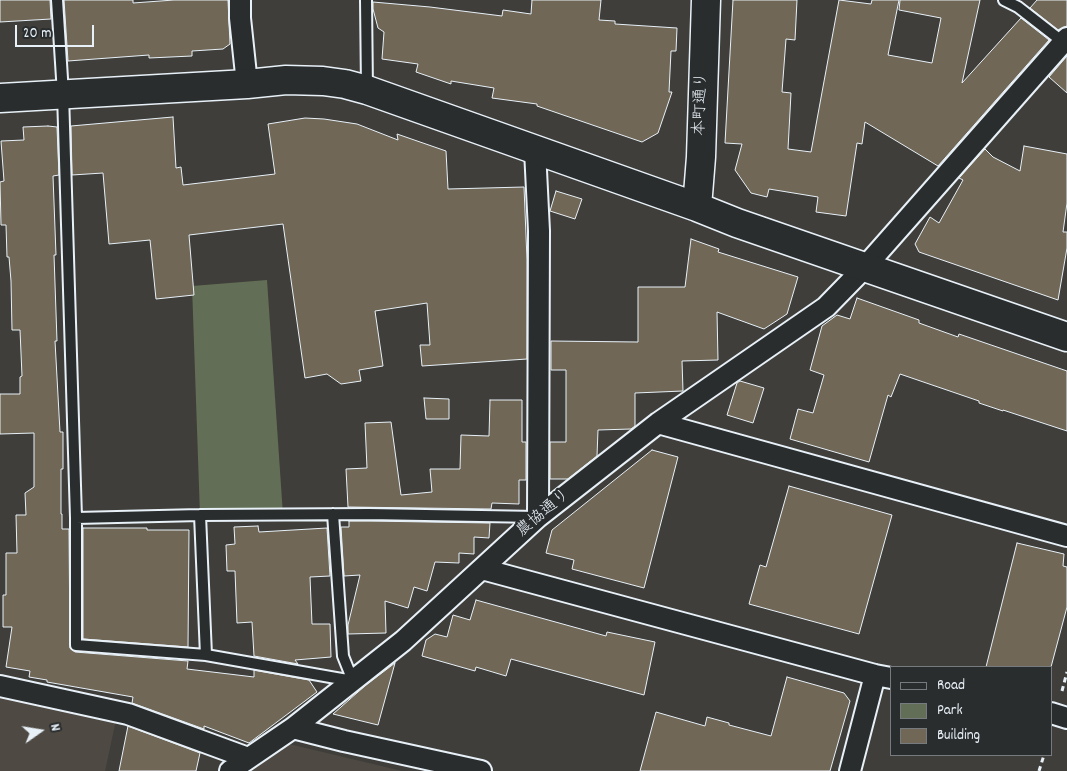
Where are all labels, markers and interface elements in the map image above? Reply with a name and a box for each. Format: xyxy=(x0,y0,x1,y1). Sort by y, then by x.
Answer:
scale bar xyxy=(18,15,96,47)
text: 20 m xyxy=(23,23,51,45)
street label: 本町通り xyxy=(691,72,713,136)
street label: 農協通り xyxy=(513,486,575,542)
legend xyxy=(890,666,1052,756)
text: Road xyxy=(937,675,965,697)
text: Park xyxy=(937,700,963,722)
north arrow xyxy=(15,706,65,756)
text: N xyxy=(44,722,65,733)
text: Building xyxy=(937,725,980,747)

